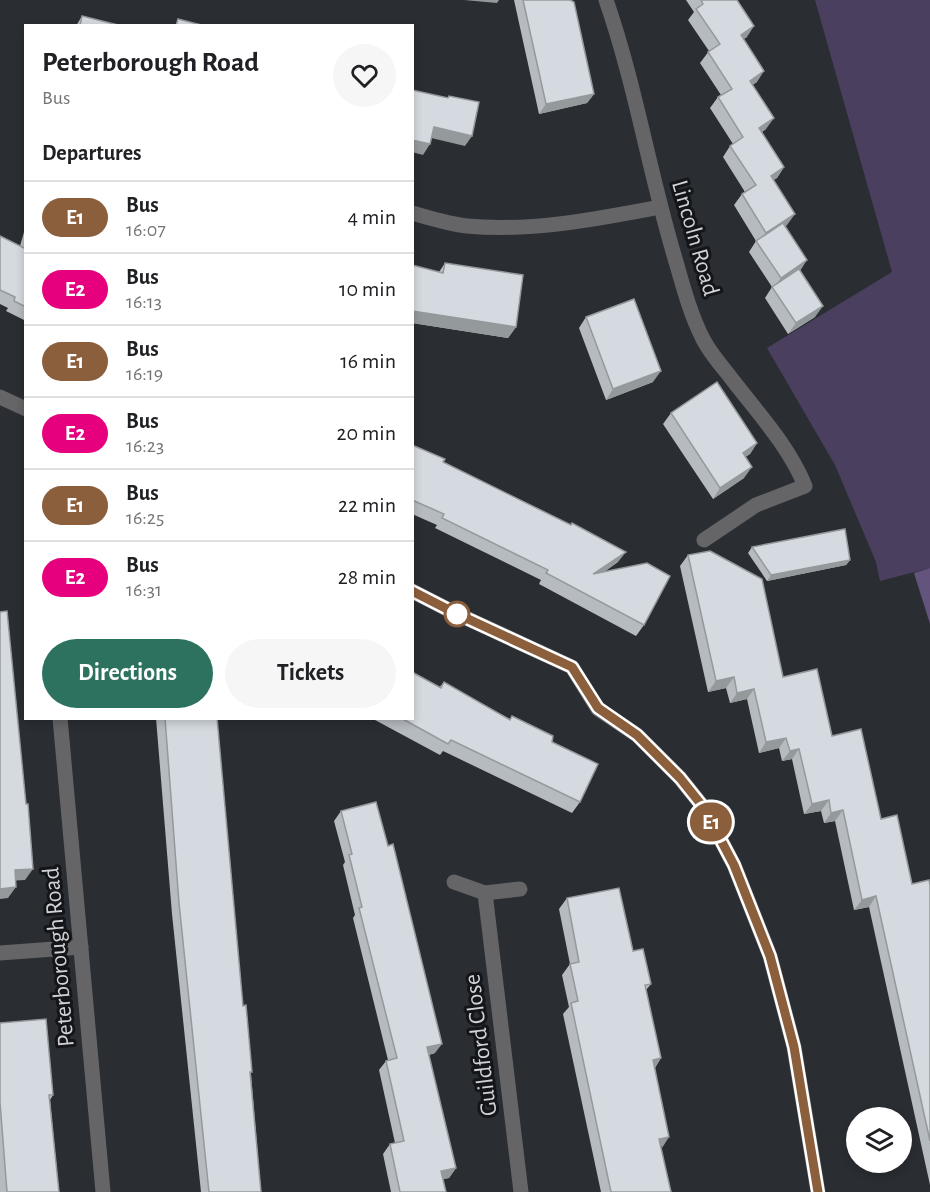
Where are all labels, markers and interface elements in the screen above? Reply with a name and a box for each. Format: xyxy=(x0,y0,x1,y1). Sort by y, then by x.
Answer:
button: heart xyxy=(333,44,396,107)
text: Peterborough Road xyxy=(42,49,259,77)
text: Bus xyxy=(42,88,70,108)
text: Departures xyxy=(42,142,142,164)
street label: Lincoln Road xyxy=(667,177,723,299)
text: Bus xyxy=(126,194,159,216)
text: 4 min xyxy=(348,206,396,228)
text: E1 xyxy=(66,207,84,228)
text: 16:07 xyxy=(126,220,166,240)
text: Bus xyxy=(126,266,159,288)
text: 10 min xyxy=(339,278,396,300)
text: E2 xyxy=(65,279,85,300)
text: 16:13 xyxy=(126,292,162,312)
text: Bus xyxy=(126,338,159,360)
text: 16 min xyxy=(340,350,396,372)
text: E1 xyxy=(66,351,84,372)
text: 16:19 xyxy=(126,364,163,384)
text: Bus xyxy=(126,410,159,432)
text: 20 min xyxy=(336,422,396,444)
text: E2 xyxy=(65,423,85,444)
text: 16:23 xyxy=(126,436,164,456)
text: Bus xyxy=(126,482,159,504)
text: 22 min xyxy=(338,494,396,516)
text: E1 xyxy=(66,495,84,516)
text: 16:25 xyxy=(126,508,164,528)
text: Bus xyxy=(126,554,159,576)
text: 28 min xyxy=(338,566,396,588)
text: E2 xyxy=(65,567,85,588)
text: 16:31 xyxy=(126,580,162,600)
unlabelled marker xyxy=(444,601,470,627)
button: Directions xyxy=(42,639,213,708)
button: Tickets xyxy=(225,639,396,708)
line badge: E1 xyxy=(684,802,738,842)
text: E1 xyxy=(702,812,720,833)
street label: Peterborough Road xyxy=(39,866,79,1048)
street label: Guildford Close xyxy=(460,973,502,1117)
map controls xyxy=(846,1107,912,1173)
button: layers xyxy=(846,1107,912,1173)

